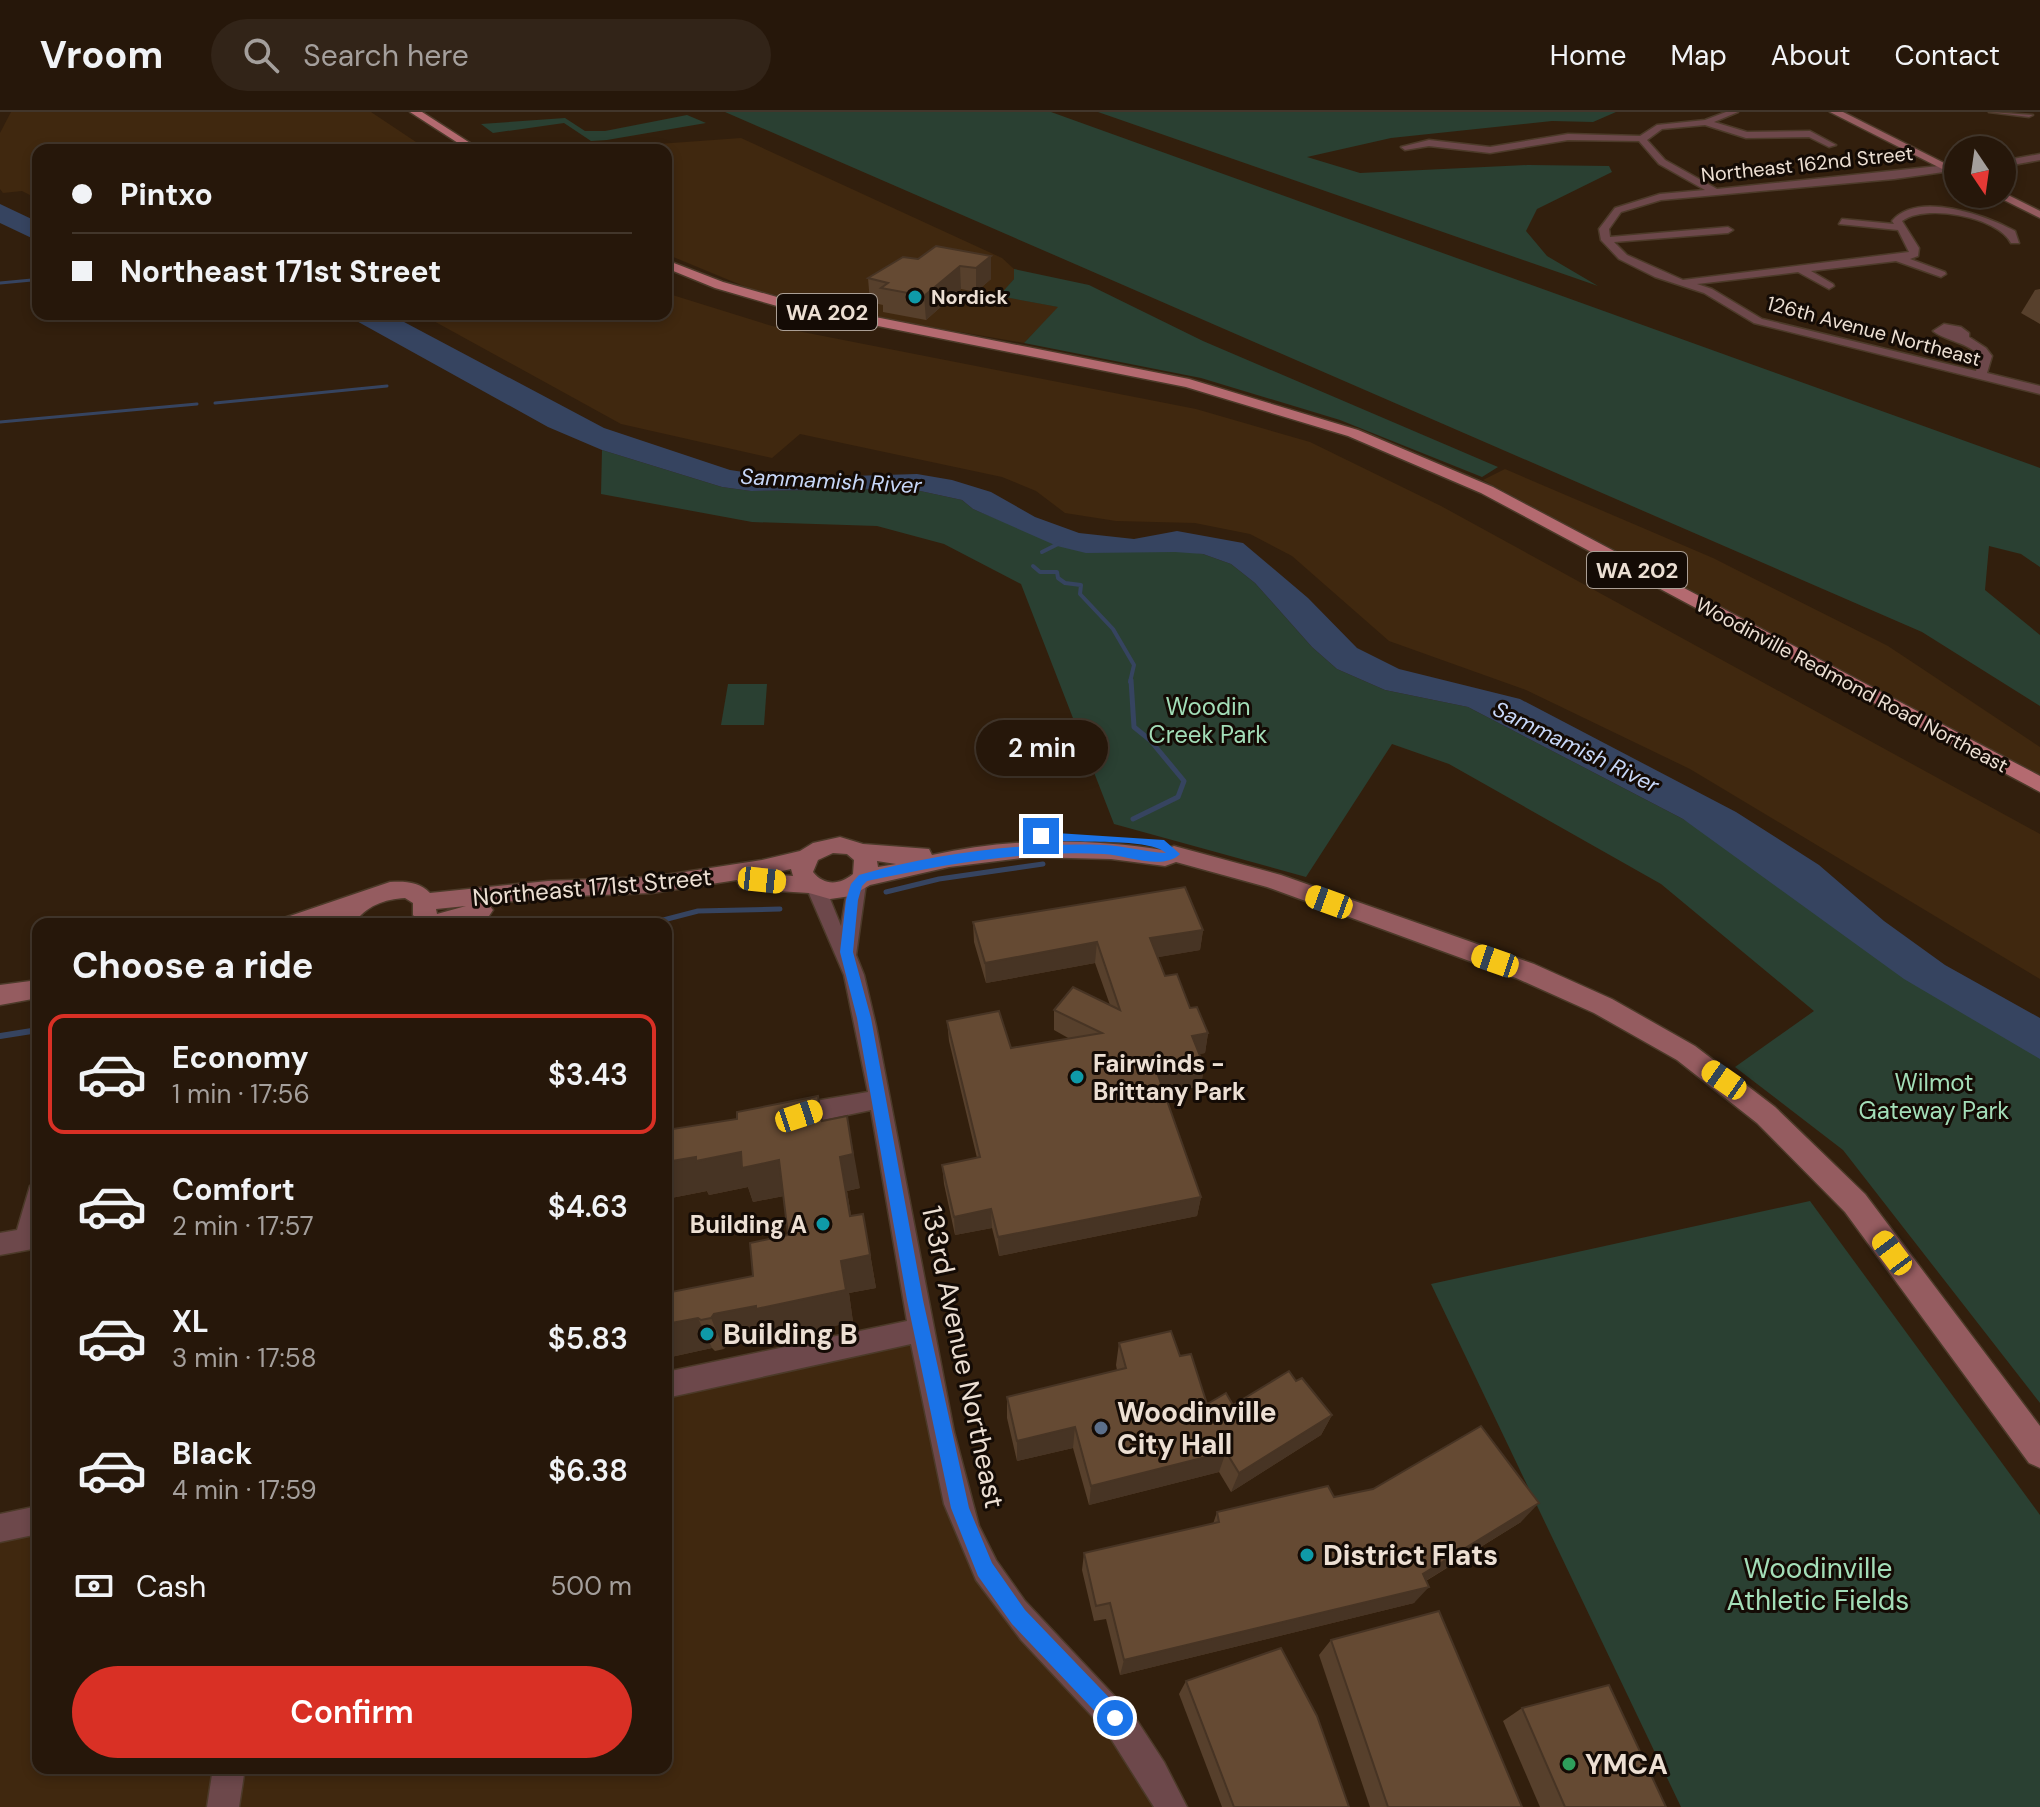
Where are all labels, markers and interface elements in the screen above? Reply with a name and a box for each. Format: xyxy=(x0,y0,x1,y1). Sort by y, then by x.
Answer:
search box xyxy=(211,19,771,91)
text: Vroom xyxy=(40,30,163,80)
icon: search xyxy=(239,33,283,77)
text: Search here xyxy=(303,36,469,75)
text: Home xyxy=(1550,37,1626,74)
text: Map xyxy=(1670,37,1727,74)
text: About xyxy=(1771,37,1850,74)
text: Contact xyxy=(1894,37,2000,74)
north arrow xyxy=(1944,136,2016,208)
map controls xyxy=(1944,136,2016,208)
street label: Northeast 162nd Street xyxy=(1700,140,1915,188)
text: Pintxo xyxy=(120,175,213,214)
text: Northeast 171st Street xyxy=(120,252,441,291)
place label: Nordick xyxy=(931,284,1009,310)
marker: Nordick xyxy=(906,288,924,306)
street label: 126th Avenue Northeast xyxy=(1764,290,1984,372)
road number: WA 202 xyxy=(777,294,877,330)
water label: Sammamish River xyxy=(740,462,923,500)
road number: WA 202 xyxy=(1587,552,1687,588)
street label: Woodinville Redmond Road Northeast xyxy=(1691,591,2013,779)
park label: Woodin Creek Park xyxy=(1149,691,1267,750)
water label: Sammamish River xyxy=(1488,694,1665,800)
callout: 2 min xyxy=(975,720,1107,776)
text: 2 min xyxy=(1008,731,1076,765)
route end xyxy=(1023,818,1059,854)
street label: Northeast 171st Street xyxy=(471,861,713,913)
car xyxy=(737,866,787,894)
car xyxy=(1302,883,1356,921)
text: Choose a ride xyxy=(72,942,313,989)
car xyxy=(1468,942,1522,980)
icon: car xyxy=(76,1038,148,1110)
text: Economy xyxy=(172,1038,309,1077)
place label: Fairwinds - Brittany Park xyxy=(1093,1048,1246,1107)
text: $3.43 xyxy=(548,1055,628,1094)
car xyxy=(1697,1056,1751,1104)
park label: Wilmot Gateway Park xyxy=(1859,1067,2009,1126)
marker: Fairwinds - Brittany Park xyxy=(1068,1068,1086,1086)
text: 1 min · 17:56 xyxy=(172,1077,310,1111)
car xyxy=(772,1097,826,1135)
icon: car xyxy=(76,1170,148,1242)
text: Comfort xyxy=(172,1170,295,1209)
text: $4.63 xyxy=(548,1187,628,1226)
street label: 133rd Avenue Northeast xyxy=(913,1202,1013,1512)
text: 2 min · 17:57 xyxy=(172,1209,314,1243)
place label: Building A xyxy=(690,1209,807,1240)
marker: Building A xyxy=(814,1215,832,1233)
car xyxy=(1868,1227,1916,1279)
icon: car xyxy=(76,1302,148,1374)
text: XL xyxy=(172,1302,209,1341)
place label: Building B xyxy=(723,1316,858,1353)
text: $5.83 xyxy=(548,1319,628,1358)
marker: Building B xyxy=(698,1325,716,1343)
text: 3 min · 17:58 xyxy=(172,1341,317,1375)
place label: Woodinville City Hall xyxy=(1117,1394,1277,1463)
marker: Woodinville City Hall xyxy=(1092,1419,1110,1437)
icon: car xyxy=(76,1434,148,1506)
text: Black xyxy=(172,1434,252,1473)
text: $6.38 xyxy=(548,1451,628,1490)
text: 4 min · 17:59 xyxy=(172,1473,317,1507)
place label: District Flats xyxy=(1323,1537,1498,1574)
marker: District Flats xyxy=(1298,1546,1316,1564)
park label: Woodinville Athletic Fields xyxy=(1727,1550,1909,1619)
icon: cash xyxy=(72,1564,116,1608)
text: Cash xyxy=(136,1567,206,1606)
text: 500 m xyxy=(550,1569,632,1603)
button: Confirm xyxy=(72,1666,632,1758)
route start xyxy=(1097,1700,1133,1736)
place label: YMCA xyxy=(1585,1746,1668,1783)
marker: YMCA xyxy=(1560,1755,1578,1773)

